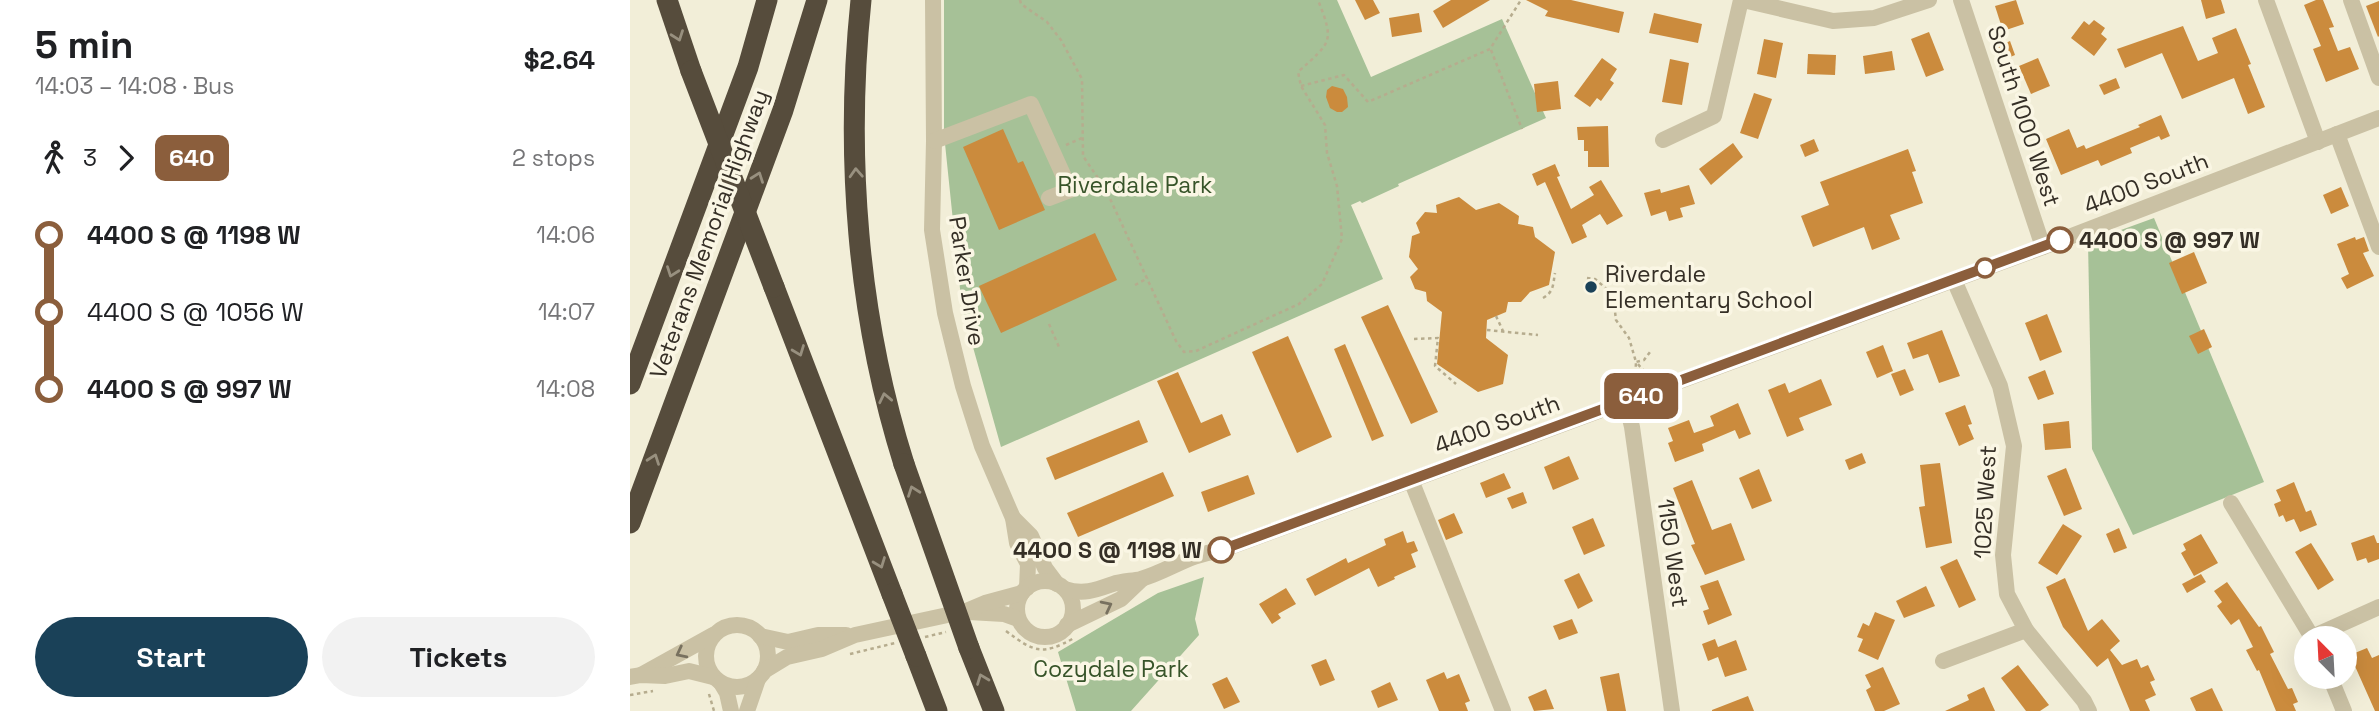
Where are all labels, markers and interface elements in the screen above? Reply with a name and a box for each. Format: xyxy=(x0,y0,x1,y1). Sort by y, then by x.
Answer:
text: 5 min xyxy=(35,21,133,69)
street label: South 1000 West xyxy=(1981,22,2067,210)
one-way arrow xyxy=(670,29,684,41)
text: $2.64 xyxy=(524,43,595,77)
text: 14:03 – 14:08 · Bus xyxy=(35,71,234,101)
street label: Veterans Memorial Highway xyxy=(643,85,775,383)
icon: walk xyxy=(35,139,73,177)
icon: forward xyxy=(107,139,145,177)
text: 640 xyxy=(169,142,215,173)
text: 3 xyxy=(83,143,97,173)
text: 2 stops xyxy=(512,143,595,173)
street label: 4400 South xyxy=(2079,145,2213,221)
one-way arrow xyxy=(848,167,863,178)
park label: Riverdale Park xyxy=(1058,170,1212,200)
one-way arrow xyxy=(750,171,764,183)
street label: Parker Drive xyxy=(942,214,992,348)
text: 4400 S @ 1198 W xyxy=(87,218,301,252)
text: 14:06 xyxy=(536,220,595,250)
place label: 4400 S @ 997 W xyxy=(2079,225,2260,255)
marker: 4400 S @ 997 W xyxy=(2047,227,2073,253)
unlabelled marker xyxy=(1975,258,1995,278)
place label: Riverdale Elementary School xyxy=(1605,259,1813,315)
one-way arrow xyxy=(666,266,680,278)
marker: Riverdale Elementary School xyxy=(1583,279,1599,295)
text: 4400 S @ 1056 W xyxy=(87,295,304,329)
text: 14:07 xyxy=(538,297,595,327)
one-way arrow xyxy=(790,345,804,357)
text: 4400 S @ 997 W xyxy=(87,372,292,406)
line badge: 640 xyxy=(1601,373,1681,419)
text: 14:08 xyxy=(536,374,595,404)
text: 640 xyxy=(1618,380,1664,411)
street label: 4400 South xyxy=(1430,387,1564,461)
one-way arrow xyxy=(879,392,894,404)
street label: 1025 West xyxy=(1967,444,2003,560)
one-way arrow xyxy=(646,453,660,465)
one-way arrow xyxy=(908,486,922,498)
street label: 1150 West xyxy=(1651,497,1695,609)
place label: 4400 S @ 1198 W xyxy=(1013,535,1202,565)
marker: 4400 S @ 1198 W xyxy=(1208,537,1234,563)
one-way arrow xyxy=(872,557,886,569)
one-way arrow xyxy=(1100,600,1112,614)
button: Start xyxy=(35,617,308,697)
button: Tickets xyxy=(322,617,595,697)
north arrow xyxy=(2294,626,2357,690)
map controls xyxy=(2294,626,2357,689)
one-way arrow xyxy=(676,644,689,658)
park label: Cozydale Park xyxy=(1033,654,1189,684)
one-way arrow xyxy=(976,674,990,686)

